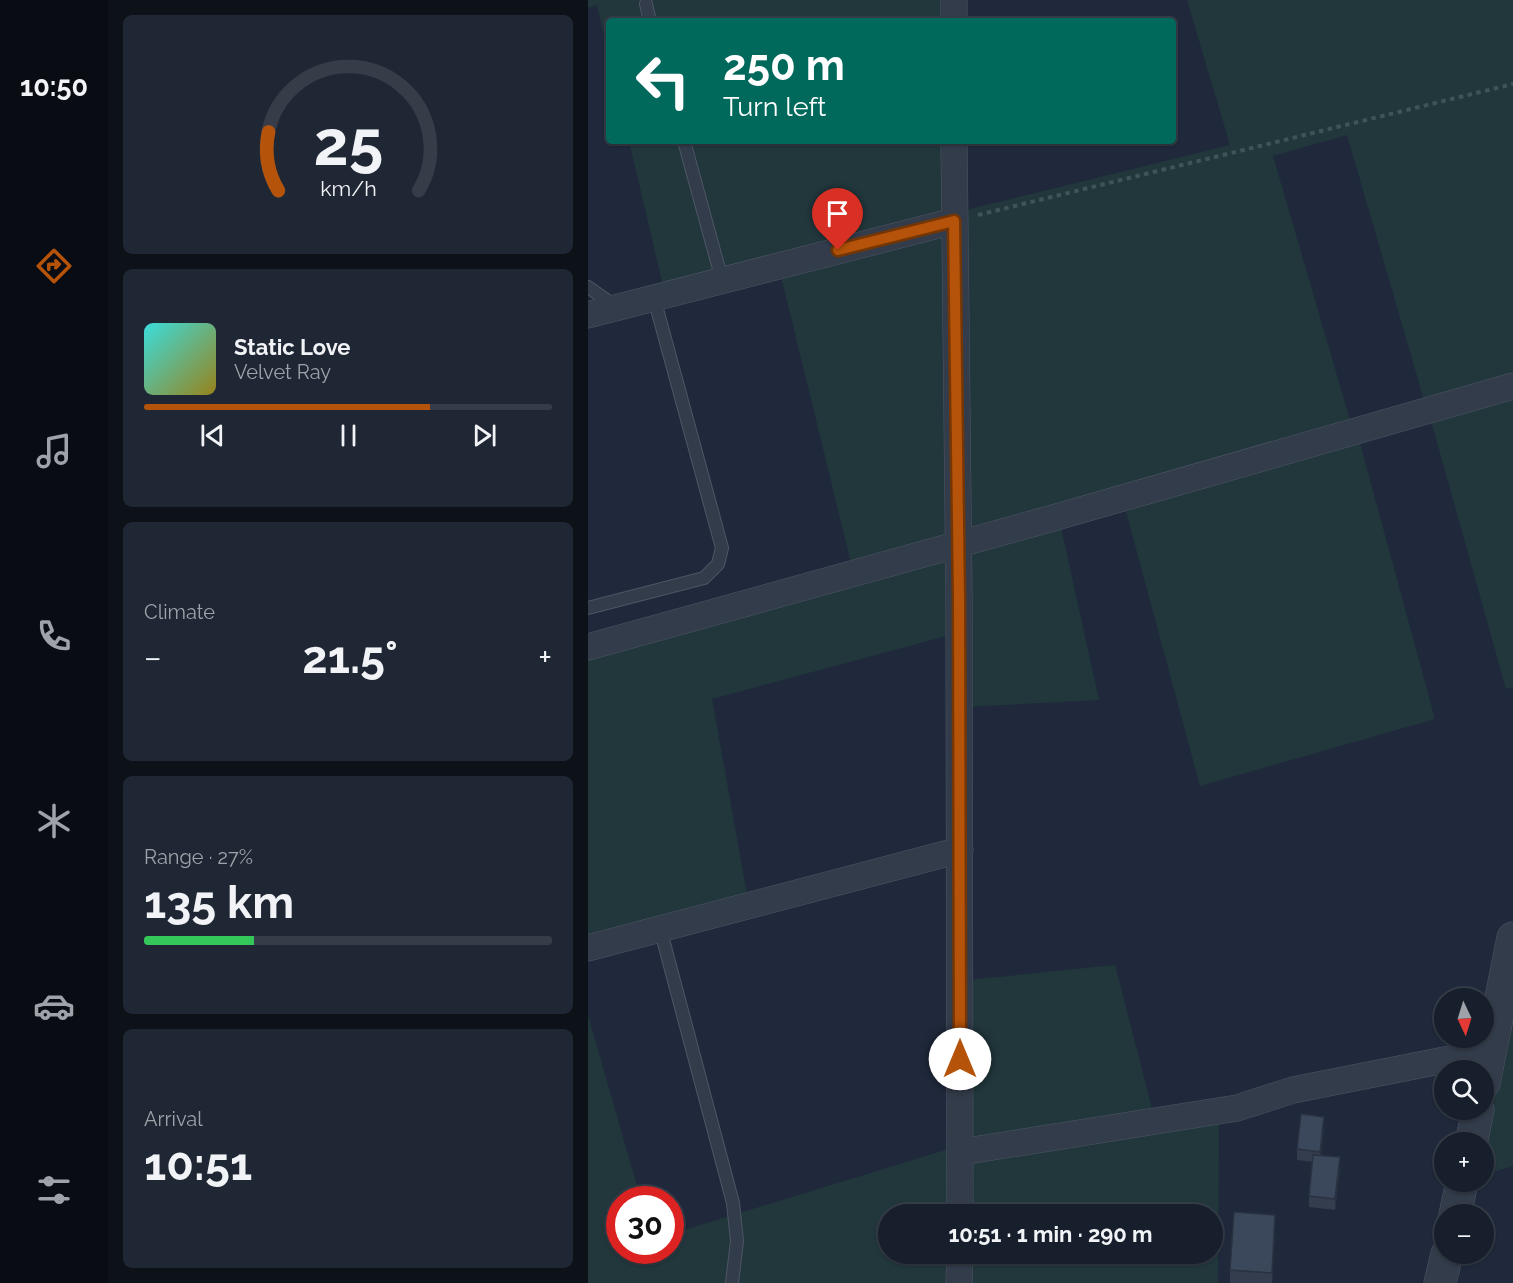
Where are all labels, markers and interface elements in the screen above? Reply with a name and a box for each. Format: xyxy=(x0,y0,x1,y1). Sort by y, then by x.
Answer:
text: 250 m xyxy=(723,41,845,90)
icon: left xyxy=(624,42,702,120)
text: 10:50 xyxy=(20,71,88,102)
text: Turn left xyxy=(723,91,826,122)
text: 25 xyxy=(313,106,383,180)
text: km/h xyxy=(320,177,376,202)
pin xyxy=(812,188,863,250)
icon: arrive xyxy=(821,197,854,230)
icon: directions xyxy=(33,245,75,287)
text: Static Love xyxy=(234,334,351,360)
text: Velvet Ray xyxy=(234,360,331,384)
icon: previous xyxy=(196,419,229,452)
icon: pause xyxy=(332,419,365,452)
icon: next xyxy=(468,419,501,452)
icon: music xyxy=(33,430,75,472)
text: Climate xyxy=(144,600,215,624)
icon: phone xyxy=(33,615,75,657)
text: 21.5° xyxy=(302,631,398,684)
text: − xyxy=(144,638,162,677)
text: + xyxy=(538,638,552,677)
icon: climate xyxy=(33,800,75,842)
text: Range · 27% xyxy=(144,845,253,869)
text: 135 km xyxy=(144,876,294,929)
icon: car xyxy=(33,985,75,1027)
north arrow xyxy=(1434,988,1494,1048)
map controls xyxy=(1434,988,1494,1264)
position arrow xyxy=(928,1027,992,1091)
button: search xyxy=(1434,1060,1494,1120)
text: Arrival xyxy=(144,1107,203,1131)
button: + xyxy=(1434,1132,1494,1192)
text: 10:51 xyxy=(144,1138,252,1191)
icon: filters xyxy=(33,1169,75,1211)
speed limit sign: 30 xyxy=(606,1186,684,1264)
button: − xyxy=(1434,1204,1494,1264)
text: 10:51 · 1 min · 290 m xyxy=(948,1221,1153,1247)

